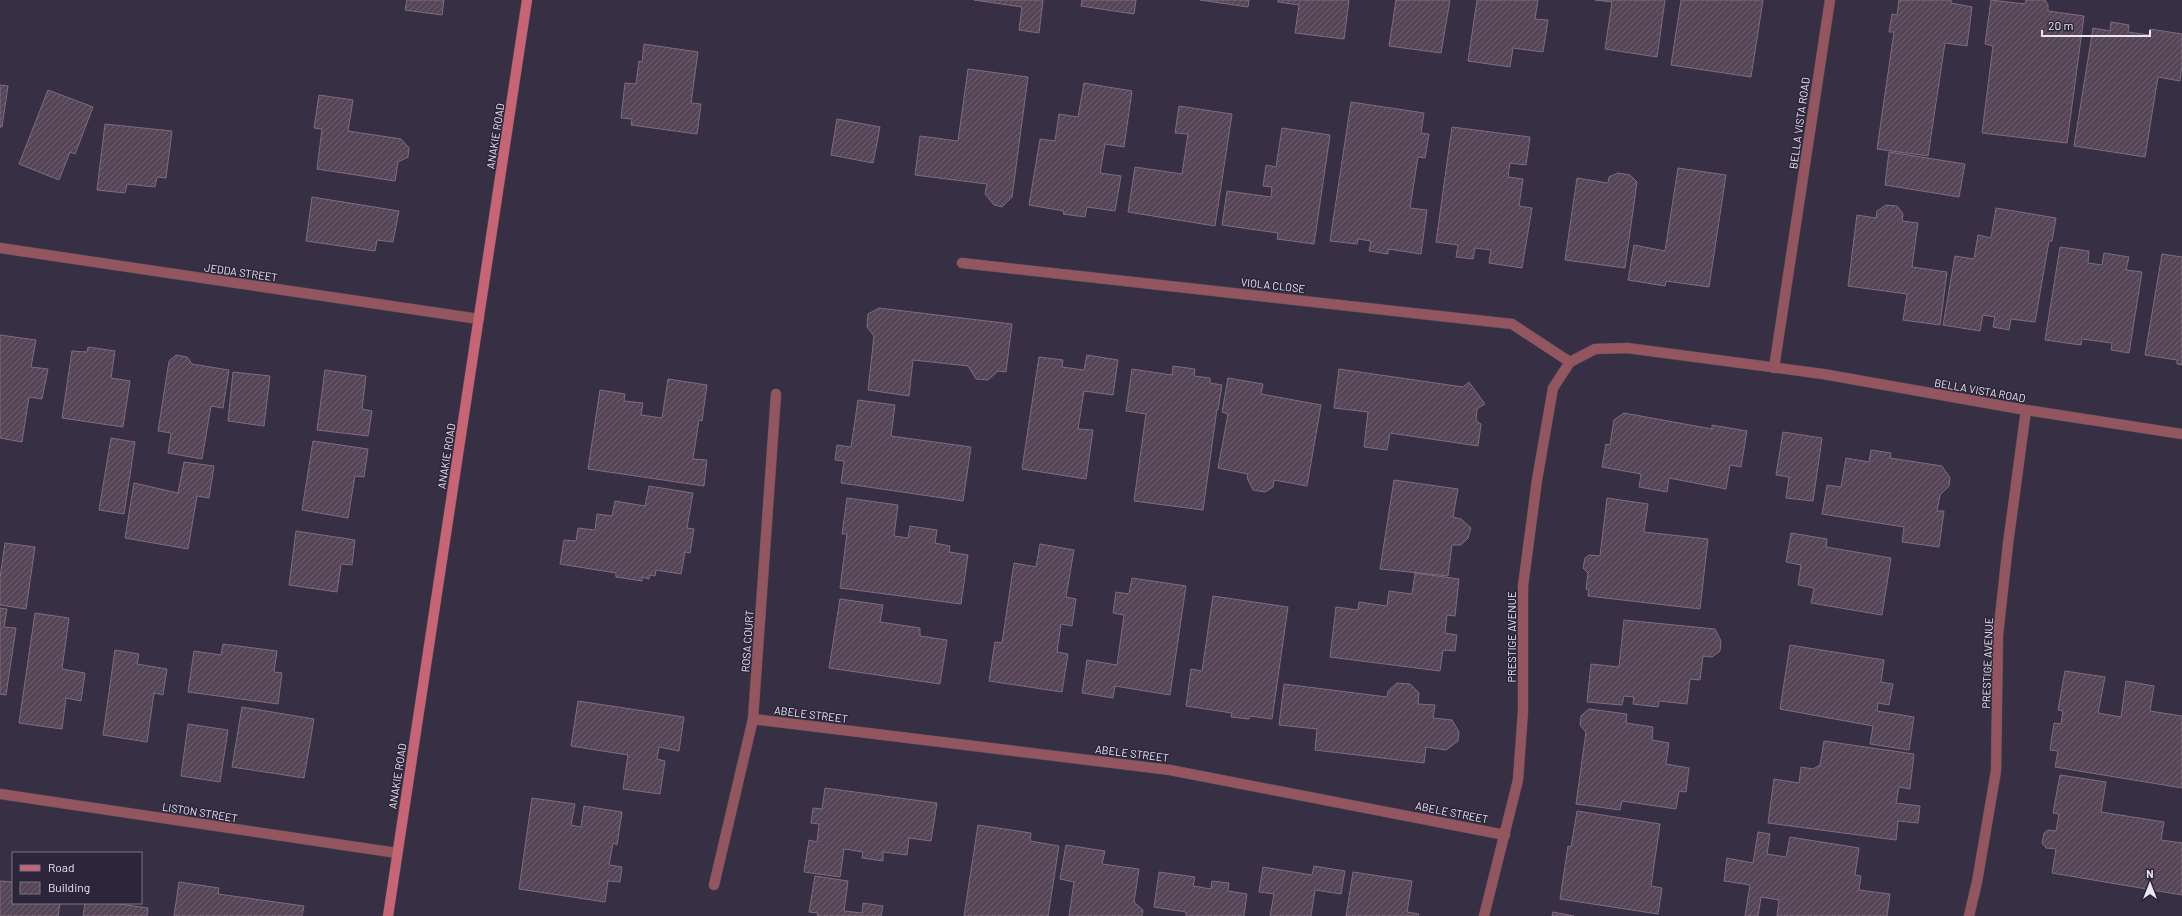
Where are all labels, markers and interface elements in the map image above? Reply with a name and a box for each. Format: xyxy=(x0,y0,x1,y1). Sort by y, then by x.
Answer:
scale bar xyxy=(2042,12,2150,38)
text: 20 m xyxy=(2048,18,2074,32)
street label: BELLA VISTA ROAD xyxy=(1786,76,1812,170)
street label: ANAKIE ROAD xyxy=(483,102,507,170)
street label: JEDDA STREET xyxy=(203,260,279,284)
street label: VIOLA CLOSE xyxy=(1240,275,1306,295)
street label: BELLA VISTA ROAD xyxy=(1933,376,2027,404)
street label: ANAKIE ROAD xyxy=(434,422,458,490)
street label: PRESTIGE AVENUE xyxy=(1505,591,1518,683)
street label: ROSA COURT xyxy=(738,609,756,673)
street label: PRESTIGE AVENUE xyxy=(1979,617,1995,709)
street label: ABELE STREET xyxy=(773,703,849,725)
street label: ANAKIE ROAD xyxy=(385,742,409,810)
street label: ABELE STREET xyxy=(1094,742,1170,764)
street label: ABELE STREET xyxy=(1414,799,1490,825)
street label: LISTON STREET xyxy=(161,800,239,824)
legend xyxy=(12,852,142,904)
text: Road xyxy=(48,860,75,874)
north arrow xyxy=(2130,864,2170,904)
text: N xyxy=(2146,867,2154,880)
text: Building xyxy=(48,880,90,894)

